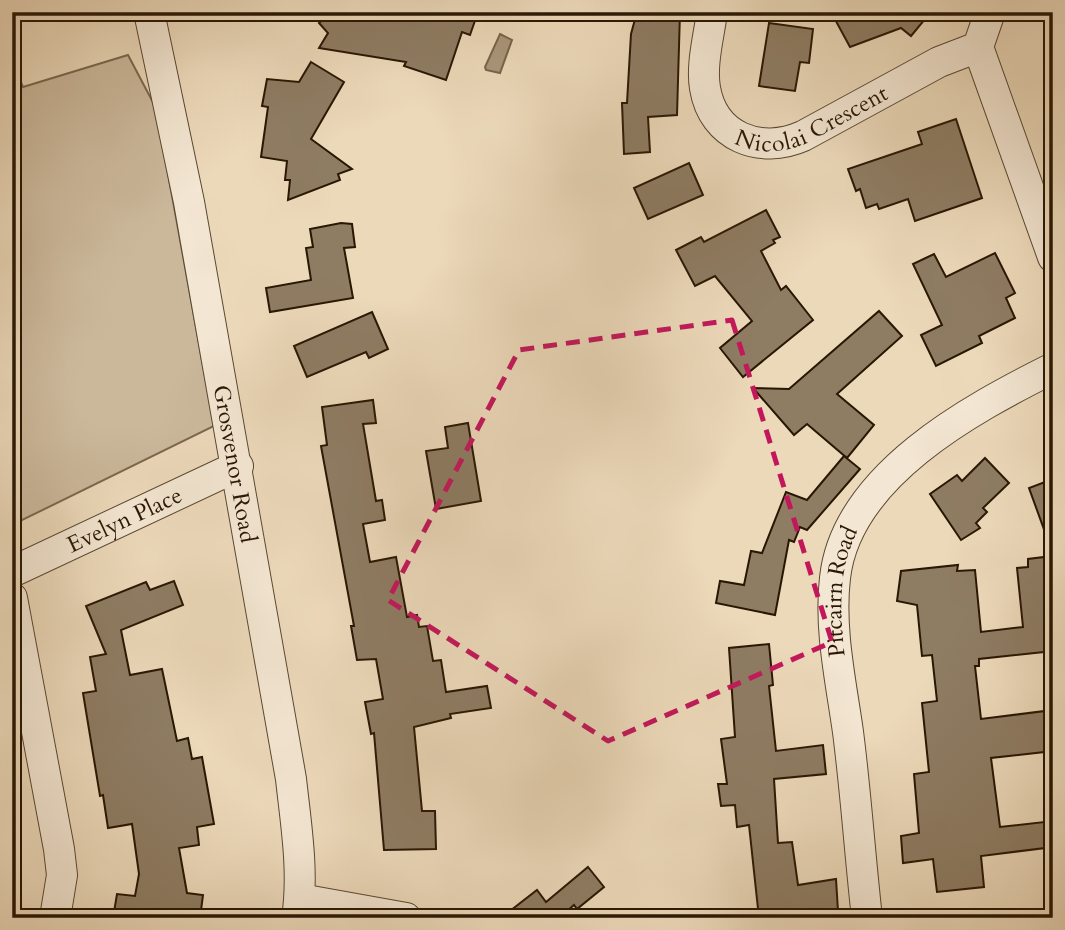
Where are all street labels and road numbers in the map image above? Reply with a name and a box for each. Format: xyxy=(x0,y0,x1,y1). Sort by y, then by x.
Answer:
street label: Nicolai Crescent xyxy=(731,78,893,160)
street label: Grosvenor Road xyxy=(206,383,264,546)
street label: Evelyn Place xyxy=(62,479,187,560)
street label: Pitcairn Road xyxy=(818,520,865,659)

